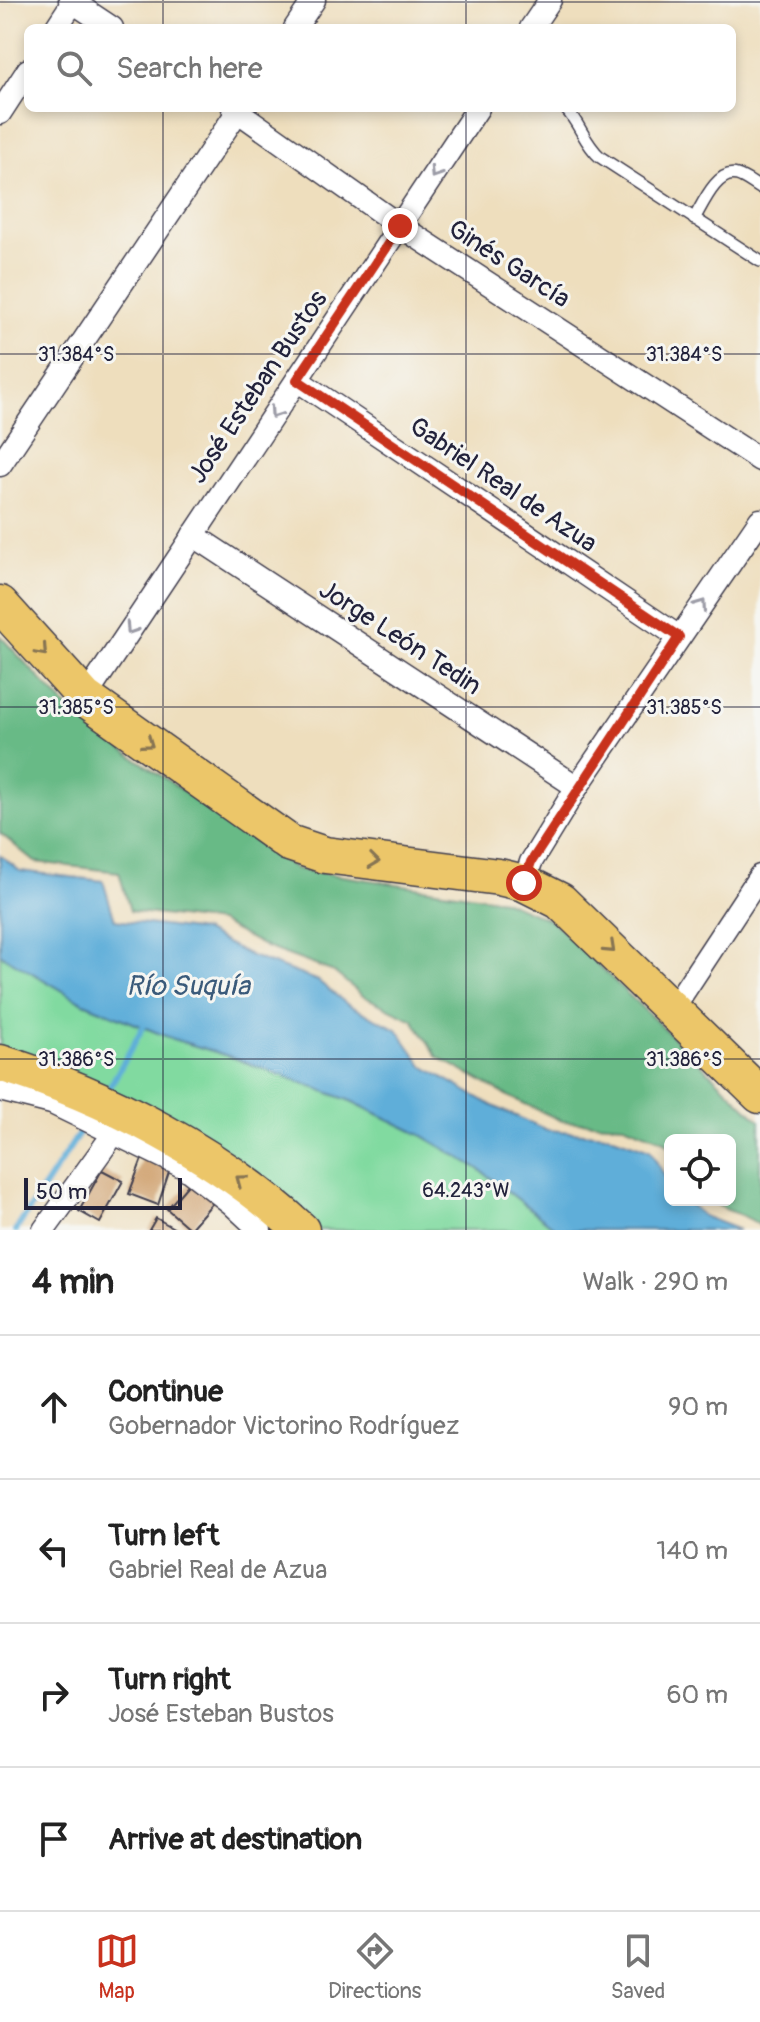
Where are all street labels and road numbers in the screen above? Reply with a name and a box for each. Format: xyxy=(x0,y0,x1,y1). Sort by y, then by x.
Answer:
street label: Ginés García xyxy=(442,213,576,315)
street label: José Esteban Bustos xyxy=(182,284,335,490)
street label: Gabriel Real de Azua xyxy=(403,410,603,560)
street label: Jorge León Tedin xyxy=(313,574,487,702)

